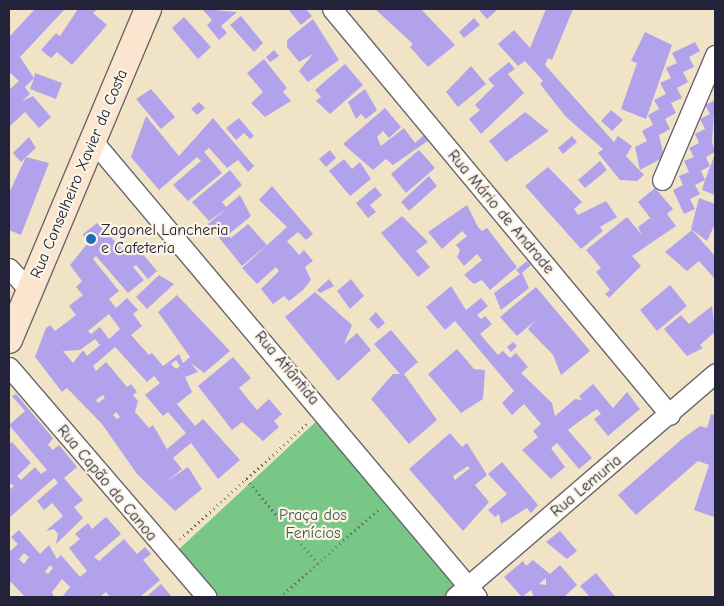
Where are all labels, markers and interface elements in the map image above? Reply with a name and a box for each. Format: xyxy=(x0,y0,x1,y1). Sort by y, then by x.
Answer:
street label: Rua Conselheiro Xavier da Costa xyxy=(26,67,132,281)
street label: Rua Mário de Andrade xyxy=(443,146,559,278)
place label: Zagonel Lancheria e Cafeteria xyxy=(101,220,229,258)
marker: Zagonel Lancheria e Cafeteria xyxy=(85,233,97,245)
street label: Rua Atlântida xyxy=(250,327,324,409)
street label: Rua Capão da Canoa xyxy=(53,421,161,545)
street label: Rua Lemuria xyxy=(547,451,625,521)
park label: Praça dos Fenícios xyxy=(279,505,347,543)

